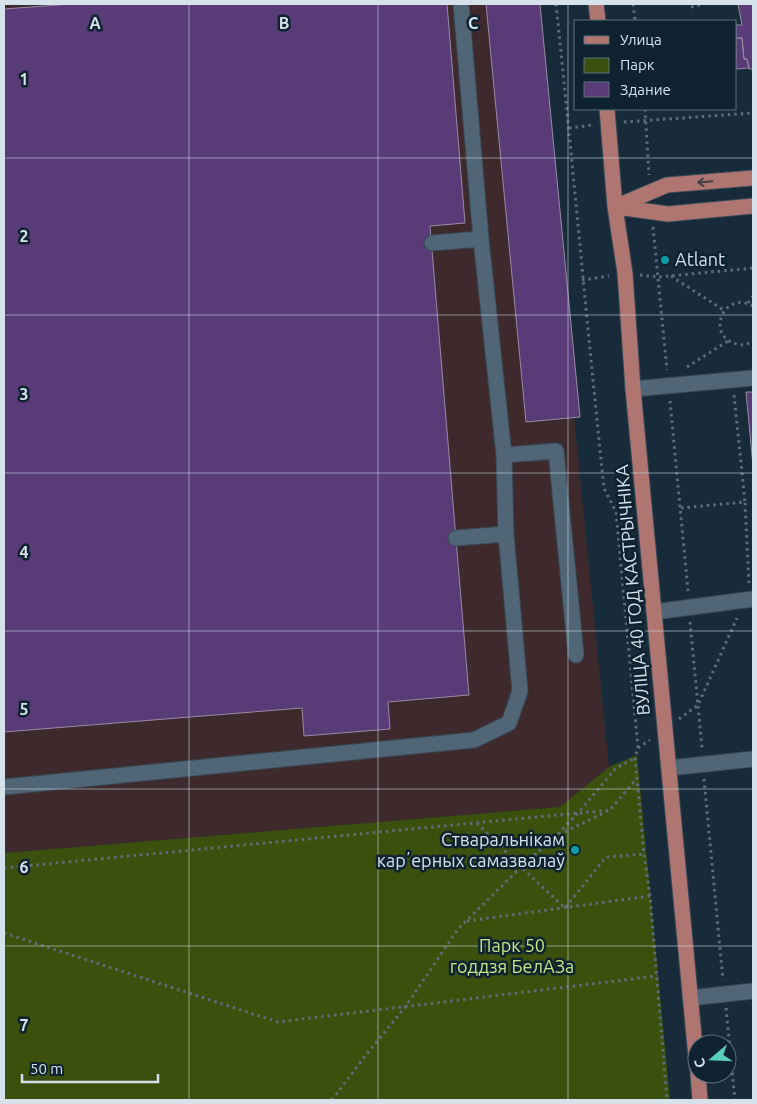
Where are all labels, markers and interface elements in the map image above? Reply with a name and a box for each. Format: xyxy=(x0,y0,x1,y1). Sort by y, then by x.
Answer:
text: A xyxy=(89,14,101,32)
text: B xyxy=(279,14,289,32)
text: C xyxy=(468,14,478,32)
legend xyxy=(574,20,737,110)
text: Улица xyxy=(620,31,662,48)
text: Парк xyxy=(620,56,655,73)
text: 1 xyxy=(19,70,29,88)
text: Здание xyxy=(620,81,671,98)
one-way arrow xyxy=(697,177,713,187)
text: 2 xyxy=(19,227,29,245)
place label: Atlant xyxy=(675,249,725,269)
marker: Atlant xyxy=(659,254,671,266)
text: 3 xyxy=(19,385,29,403)
street label: ВУЛІЦА 40 ГОД КАСТРЫЧНІКА xyxy=(611,464,653,716)
text: 4 xyxy=(19,543,29,561)
text: 5 xyxy=(19,700,29,718)
place label: Стваральнікам карʼерных самазвалаў xyxy=(377,829,565,870)
marker: Стваральнікам карʼерных самазвалаў xyxy=(569,844,581,856)
text: 6 xyxy=(19,858,29,876)
park label: Парк 50 годдзя БелАЗа xyxy=(450,935,574,976)
text: 7 xyxy=(19,1016,29,1034)
north arrow xyxy=(687,1034,737,1084)
scale bar xyxy=(22,1052,159,1084)
text: С xyxy=(691,1056,709,1070)
text: 50 m xyxy=(30,1060,63,1077)

